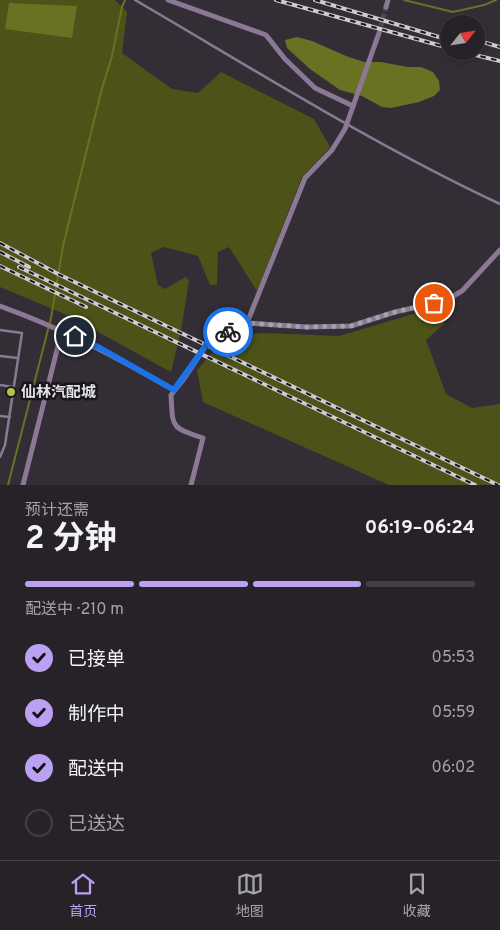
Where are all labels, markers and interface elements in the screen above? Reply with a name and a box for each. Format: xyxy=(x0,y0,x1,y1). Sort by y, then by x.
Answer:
north arrow xyxy=(440,15,485,60)
map controls xyxy=(440,15,485,60)
pin xyxy=(413,282,455,324)
icon: bag xyxy=(420,289,448,317)
courier xyxy=(203,307,253,357)
pin xyxy=(54,315,96,357)
icon: bike xyxy=(214,318,242,346)
icon: home xyxy=(61,322,89,350)
place label: 仙林汽配城 xyxy=(21,383,96,403)
marker: 仙林汽配城 xyxy=(5,386,17,398)
text: 预计还需 xyxy=(25,501,89,521)
text: 06:19–06:24 xyxy=(365,516,475,540)
text: 2 分钟 xyxy=(25,520,117,560)
text: 配送中 · 210 m xyxy=(25,600,124,620)
icon: check xyxy=(25,644,53,672)
text: 已接单 xyxy=(68,648,125,672)
text: 05:53 xyxy=(432,648,475,668)
icon: check xyxy=(25,699,53,727)
text: 制作中 xyxy=(68,703,125,727)
text: 05:59 xyxy=(432,703,475,723)
icon: check xyxy=(25,754,53,782)
text: 配送中 xyxy=(68,758,125,782)
text: 06:02 xyxy=(432,758,475,778)
text: 已送达 xyxy=(68,813,125,837)
tab: 首页 xyxy=(69,870,97,921)
tab: 地图 xyxy=(236,870,264,921)
tab: 收藏 xyxy=(403,870,431,921)

